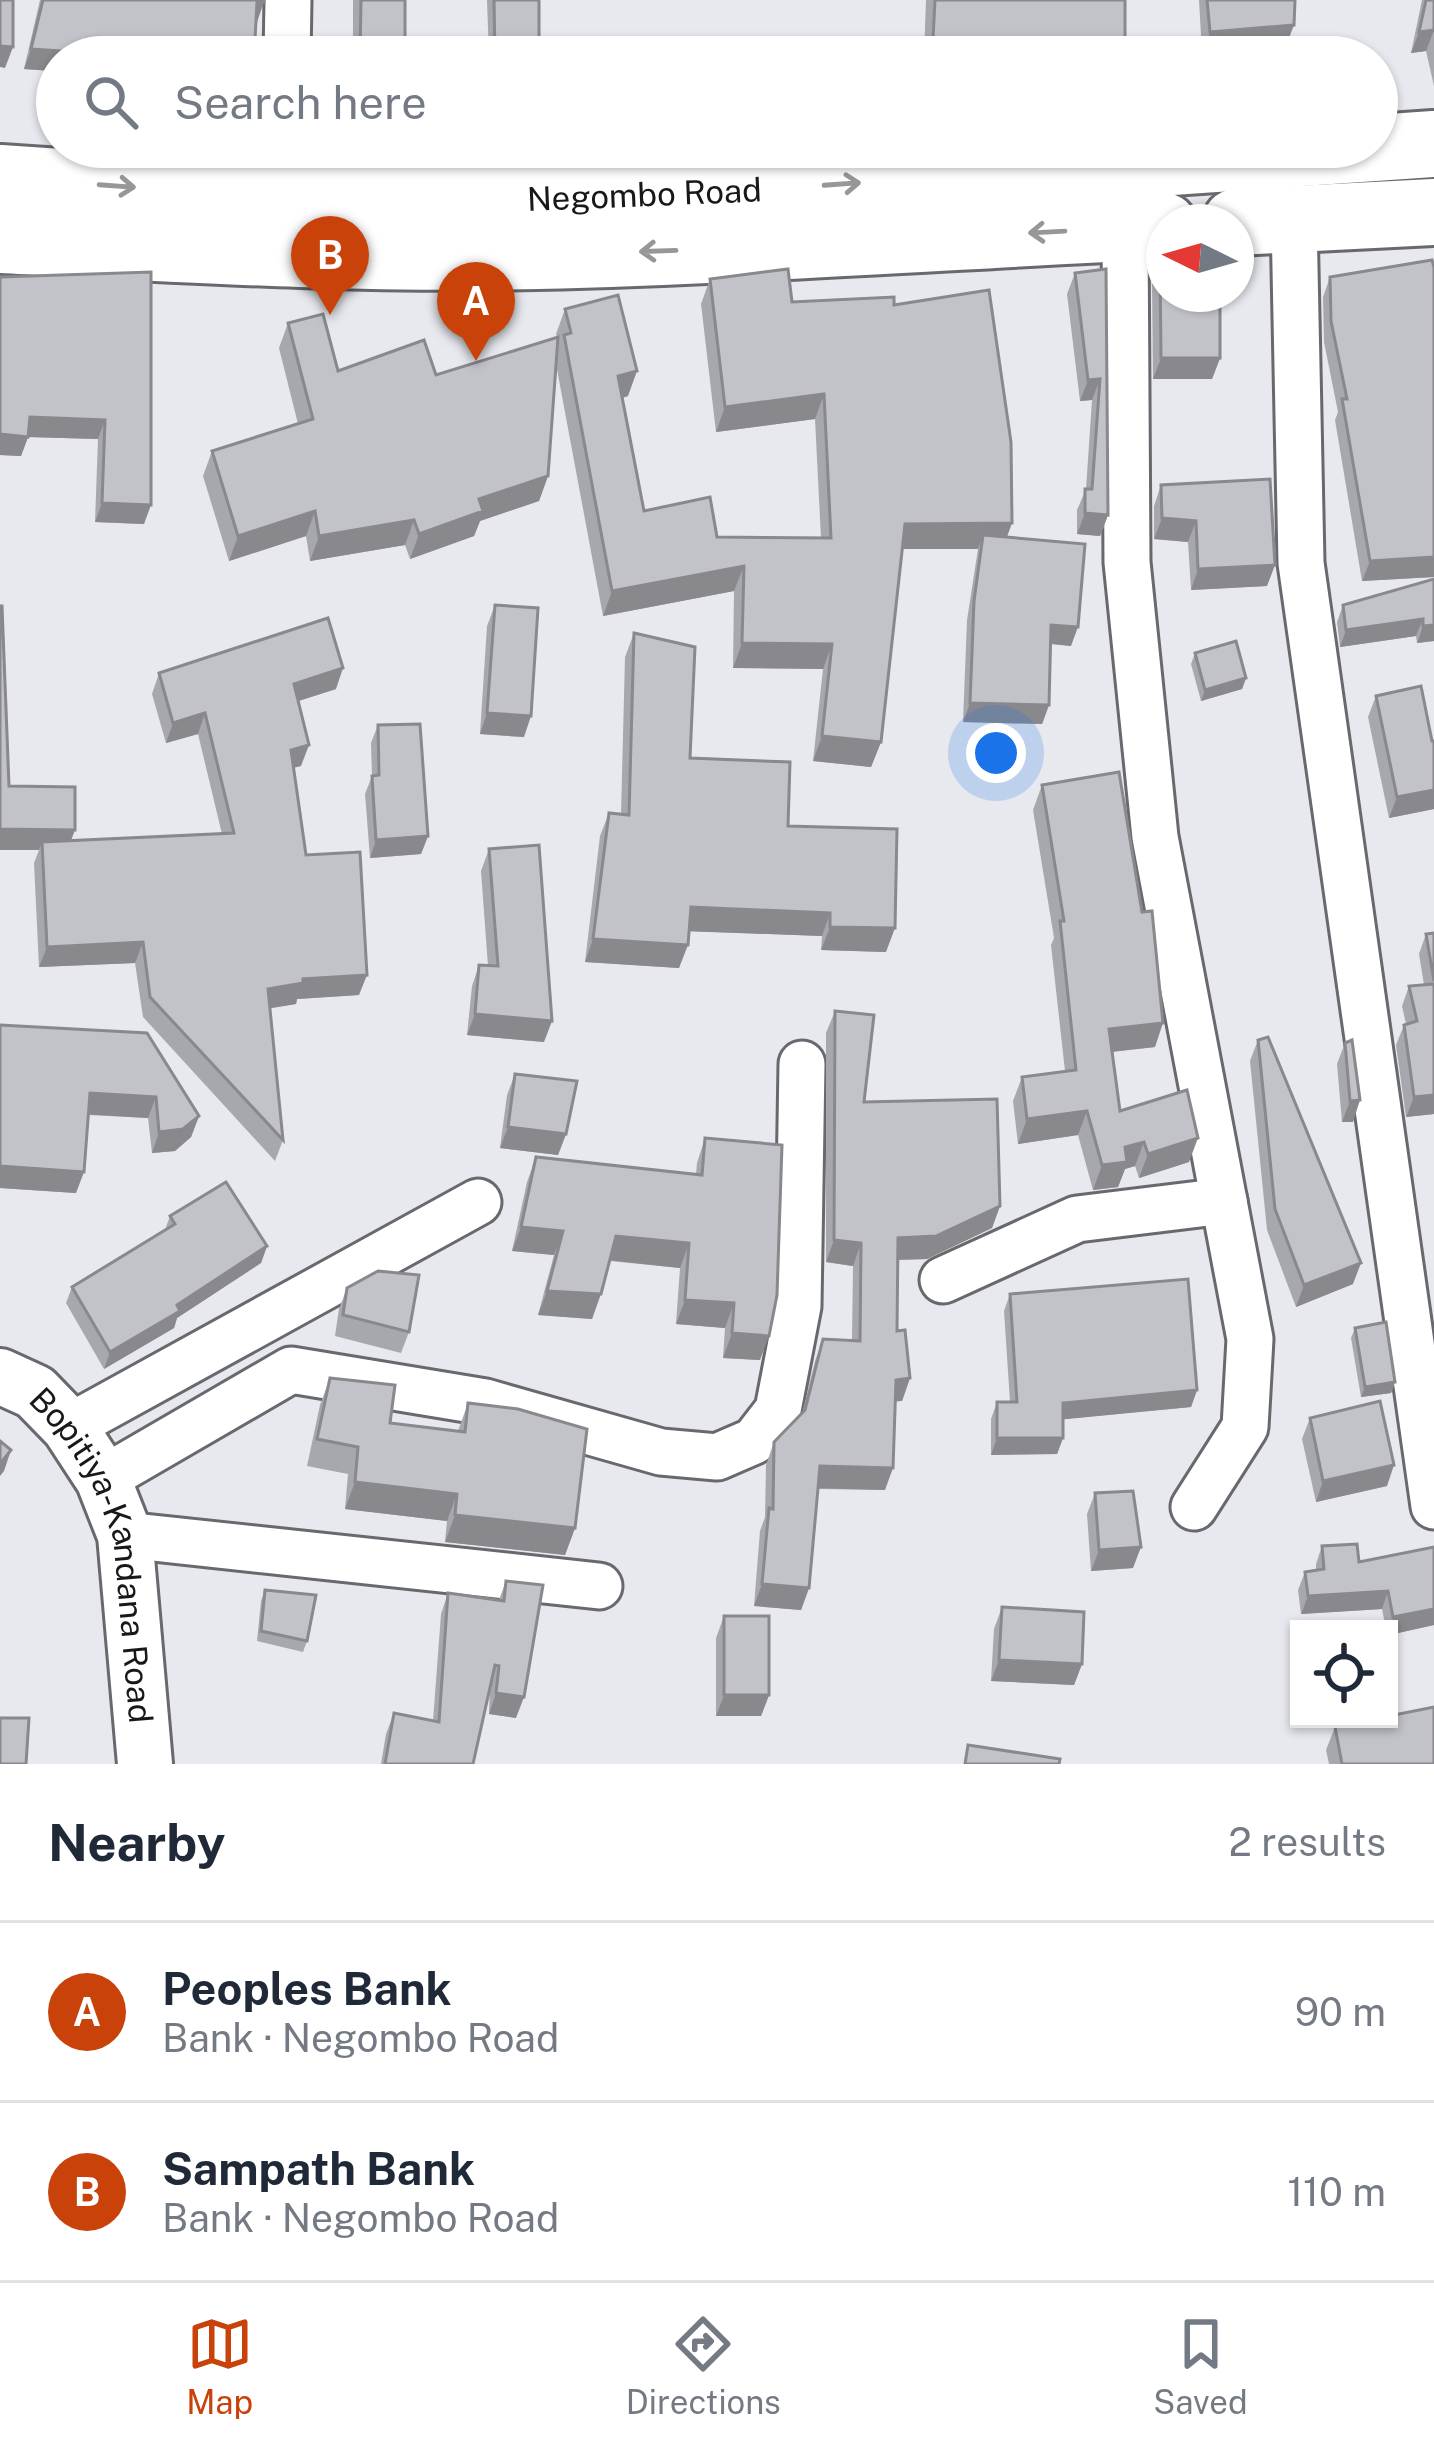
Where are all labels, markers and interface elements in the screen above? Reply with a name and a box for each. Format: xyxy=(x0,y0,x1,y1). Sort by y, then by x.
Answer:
search box xyxy=(36,36,1398,168)
icon: search xyxy=(78,69,144,135)
text: Search here xyxy=(174,76,427,129)
street label: Negombo Road xyxy=(526,170,762,218)
one-way arrow xyxy=(822,173,861,196)
one-way arrow xyxy=(97,175,136,198)
north arrow xyxy=(1146,204,1254,312)
pin: B xyxy=(291,216,369,315)
one-way arrow xyxy=(1028,221,1067,244)
one-way arrow xyxy=(639,240,678,263)
pin: A xyxy=(437,262,515,361)
your location xyxy=(966,723,1026,783)
street label: Bopitiya-Kandana Road xyxy=(22,1380,160,1725)
map controls xyxy=(1290,1620,1398,1728)
button: locate xyxy=(1290,1620,1398,1728)
text: Nearby xyxy=(48,1813,225,1872)
text: 2 results xyxy=(1229,1819,1386,1865)
text: Peoples Bank xyxy=(162,1962,452,2015)
text: A xyxy=(73,1989,101,2035)
text: 90 m xyxy=(1295,1989,1386,2035)
text: Bank · Negombo Road xyxy=(162,2015,559,2061)
text: Sampath Bank xyxy=(162,2142,475,2195)
text: B xyxy=(74,2169,100,2215)
text: 110 m xyxy=(1287,2169,1386,2215)
text: Bank · Negombo Road xyxy=(162,2195,559,2241)
tab: Map xyxy=(186,2311,253,2421)
tab: Directions xyxy=(626,2311,781,2421)
tab: Saved xyxy=(1153,2311,1248,2421)

